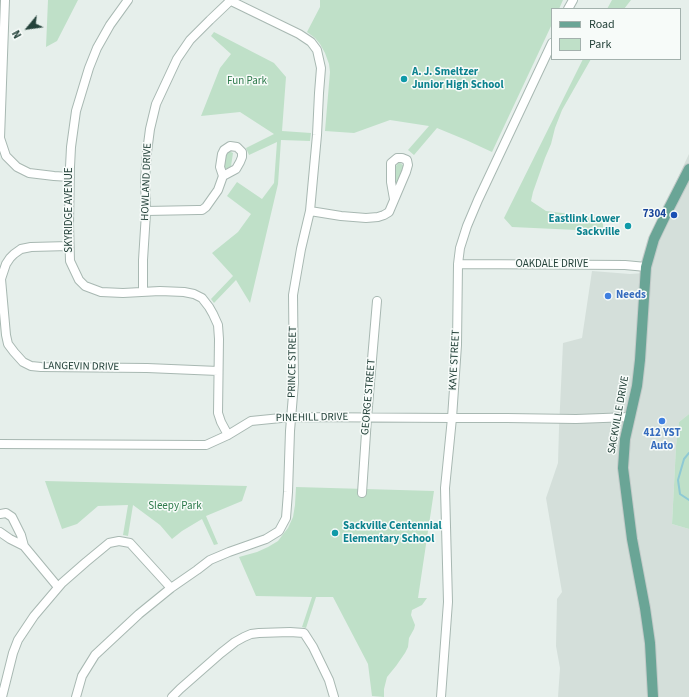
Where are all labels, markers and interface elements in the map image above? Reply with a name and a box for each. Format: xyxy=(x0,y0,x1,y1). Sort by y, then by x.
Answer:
north arrow xyxy=(8,8,48,48)
legend xyxy=(551,8,681,60)
text: Road xyxy=(589,16,615,33)
text: N xyxy=(9,27,25,41)
text: Park xyxy=(589,36,611,53)
place label: A. J. Smeltzer Junior High School xyxy=(412,66,504,92)
marker: A. J. Smeltzer Junior High School xyxy=(399,74,409,84)
park label: Fun Park xyxy=(227,75,267,89)
street label: HOWLAND DRIVE xyxy=(139,143,155,221)
street label: SKYRIDGE AVENUE xyxy=(63,167,77,253)
place label: 7304 xyxy=(643,208,666,222)
marker: 7304 xyxy=(669,210,679,220)
place label: Eastlink Lower Sackville xyxy=(549,213,620,239)
marker: Eastlink Lower Sackville xyxy=(623,221,633,231)
street label: OAKDALE DRIVE xyxy=(516,258,588,272)
place label: Needs xyxy=(616,289,646,303)
marker: Needs xyxy=(603,291,613,301)
street label: PRINCE STREET xyxy=(286,326,300,398)
street label: KAYE STREET xyxy=(447,329,463,391)
street label: GEORGE STREET xyxy=(359,358,379,436)
street label: LANGEVIN DRIVE xyxy=(43,360,119,374)
street label: SACKVILLE DRIVE xyxy=(606,375,632,455)
street label: PINEHILL DRIVE xyxy=(276,411,348,425)
marker: 412 YST Auto xyxy=(657,416,667,426)
place label: 412 YST Auto xyxy=(643,427,681,453)
park label: Sleepy Park xyxy=(148,500,202,514)
place label: Sackville Centennial Elementary School xyxy=(343,520,442,546)
marker: Sackville Centennial Elementary School xyxy=(330,528,340,538)

